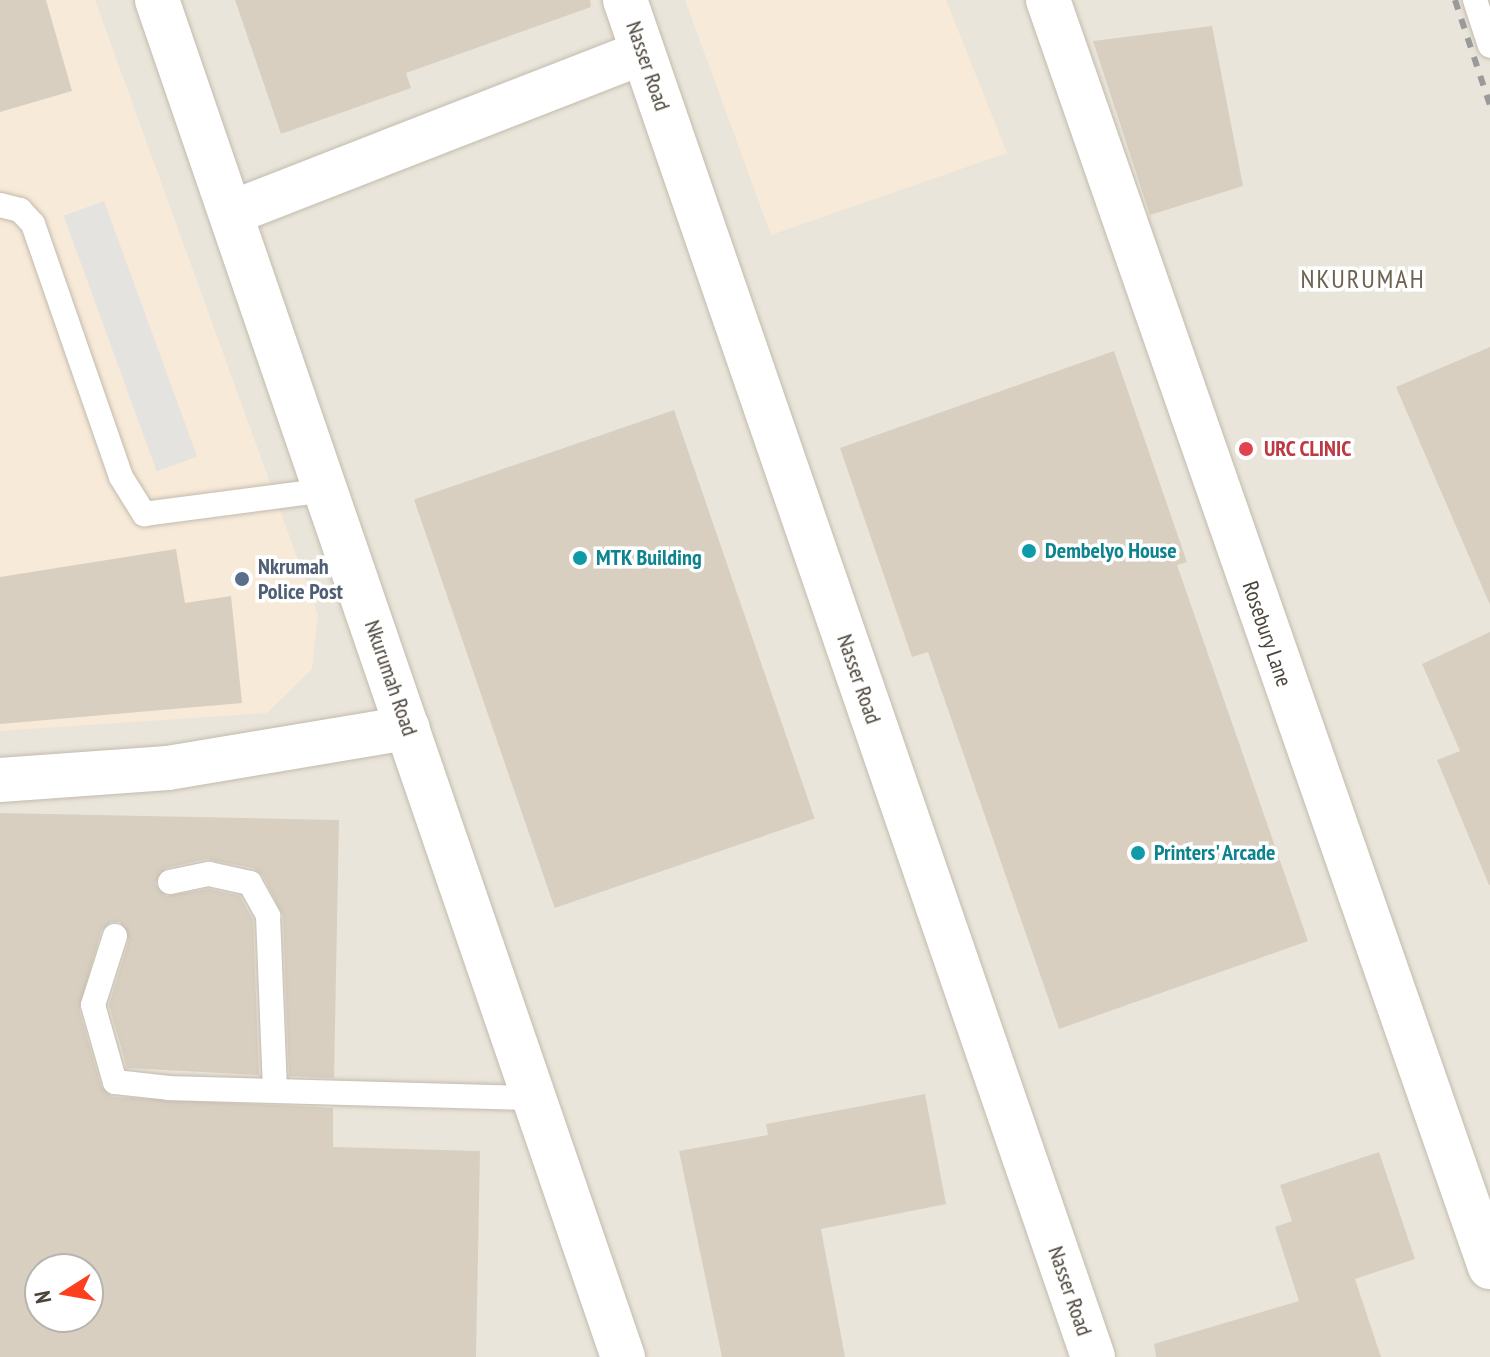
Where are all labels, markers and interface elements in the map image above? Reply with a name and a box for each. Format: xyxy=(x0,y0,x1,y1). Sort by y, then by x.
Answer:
street label: Nasser Road xyxy=(620,18,676,114)
district label: NKURUMAH xyxy=(1300,263,1426,295)
place label: URC CLINIC xyxy=(1264,436,1352,462)
marker: URC CLINIC xyxy=(1235,438,1257,460)
place label: Dembelyo House xyxy=(1045,538,1177,564)
marker: Dembelyo House xyxy=(1020,542,1038,560)
place label: MTK Building xyxy=(596,545,702,571)
marker: MTK Building xyxy=(571,549,589,567)
place label: Nkrumah Police Post xyxy=(258,553,343,604)
marker: Nkrumah Police Post xyxy=(233,570,251,588)
street label: Rosebury Lane xyxy=(1237,578,1297,690)
street label: Nkurumah Road xyxy=(359,617,423,739)
street label: Nasser Road xyxy=(831,631,887,727)
place label: Printers' Arcade xyxy=(1154,840,1278,866)
marker: Printers' Arcade xyxy=(1129,844,1147,862)
street label: Nasser Road xyxy=(1042,1243,1098,1339)
north arrow xyxy=(24,1253,104,1333)
text: N xyxy=(28,1289,57,1306)

